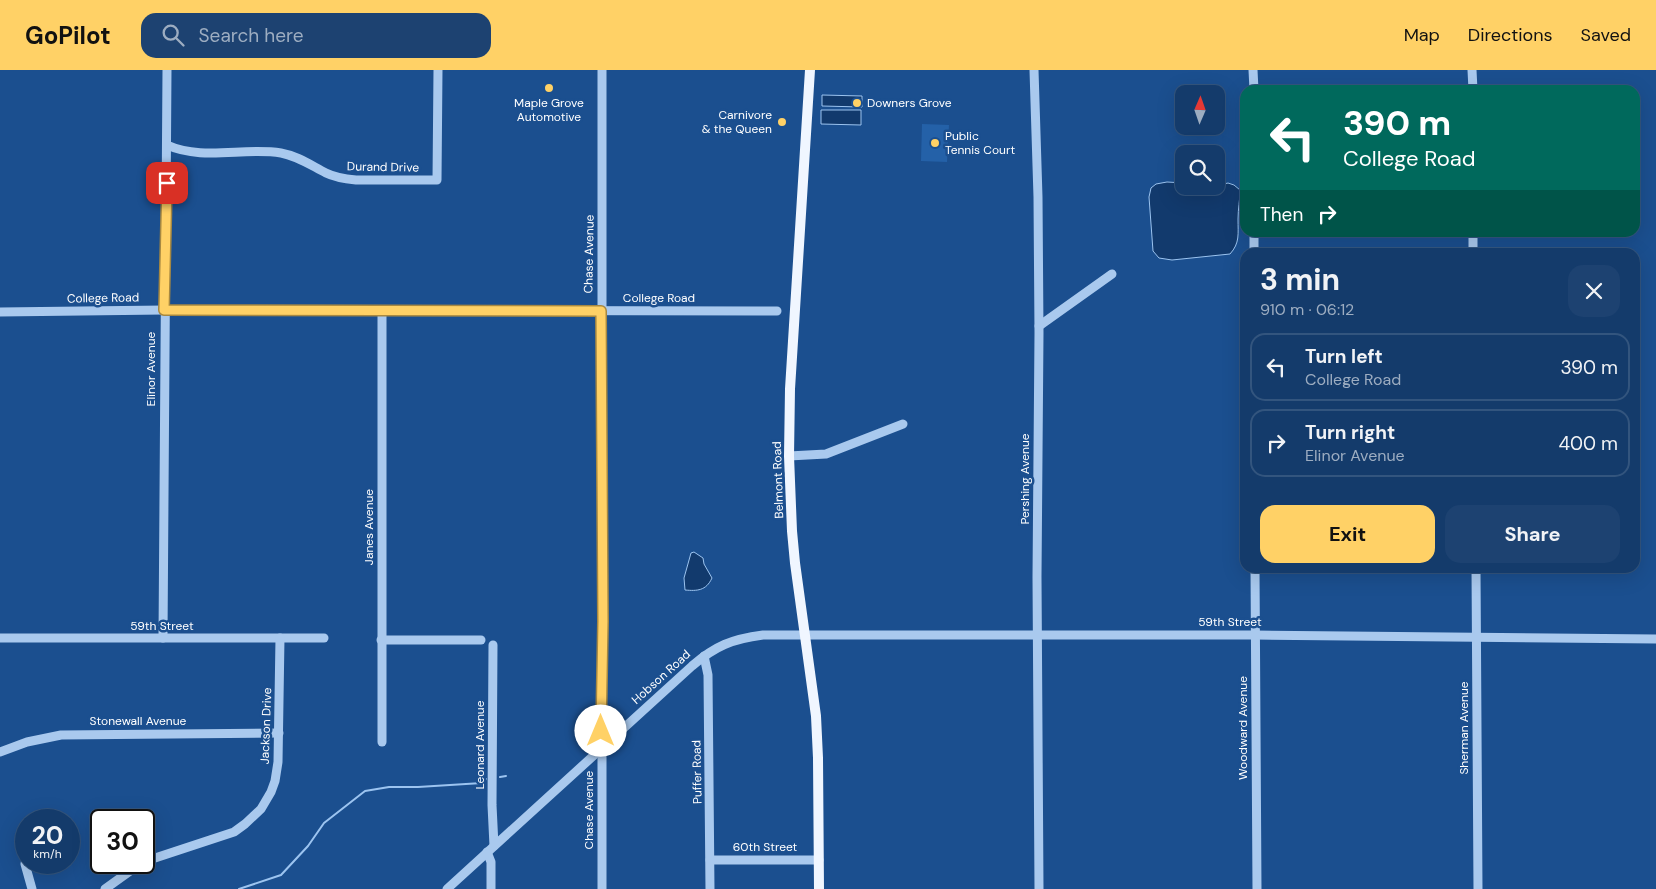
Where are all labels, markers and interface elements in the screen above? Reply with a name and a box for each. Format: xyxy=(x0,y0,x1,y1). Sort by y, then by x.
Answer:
search box xyxy=(141,13,491,58)
text: GoPilot xyxy=(25,20,111,51)
icon: search xyxy=(159,21,187,49)
text: Search here xyxy=(199,23,303,48)
text: Map xyxy=(1404,23,1440,47)
text: Directions xyxy=(1468,23,1553,47)
text: Saved xyxy=(1581,23,1631,47)
marker: Maple Grove Automotive xyxy=(543,82,555,94)
north arrow xyxy=(1175,85,1225,135)
map controls xyxy=(1175,85,1225,195)
place label: Maple Grove Automotive xyxy=(514,95,584,125)
place label: Downers Grove xyxy=(867,95,952,111)
marker: Downers Grove xyxy=(851,97,863,109)
text: 390 m xyxy=(1343,100,1451,146)
icon: left xyxy=(1260,105,1325,170)
place label: Carnivore & the Queen xyxy=(702,107,772,137)
marker: Carnivore & the Queen xyxy=(776,116,788,128)
place label: Public Tennis Court xyxy=(945,128,1015,158)
marker: Public Tennis Court xyxy=(929,137,941,149)
text: College Road xyxy=(1343,144,1475,173)
button: search xyxy=(1175,145,1225,195)
street label: Durand Drive xyxy=(347,158,419,176)
pin xyxy=(146,162,188,204)
icon: arrive xyxy=(153,169,181,197)
icon: right xyxy=(1313,200,1341,228)
text: Then xyxy=(1260,202,1303,227)
street label: Chase Avenue xyxy=(580,214,598,294)
text: 3 min xyxy=(1260,260,1340,299)
button: close xyxy=(1568,265,1620,317)
street label: College Road xyxy=(67,289,139,307)
street label: College Road xyxy=(623,290,695,306)
text: 910 m · 06:12 xyxy=(1260,299,1354,320)
street label: Elinor Avenue xyxy=(143,331,159,406)
text: Turn left xyxy=(1305,344,1383,369)
icon: left xyxy=(1262,353,1290,381)
text: 390 m xyxy=(1560,355,1618,380)
text: College Road xyxy=(1305,369,1401,390)
text: Turn right xyxy=(1305,420,1395,445)
icon: right xyxy=(1262,429,1290,457)
text: 400 m xyxy=(1558,431,1618,456)
street label: Pershing Avenue xyxy=(1017,433,1033,525)
street label: Belmont Road xyxy=(769,441,787,519)
text: Elinor Avenue xyxy=(1305,445,1405,466)
street label: Janes Avenue xyxy=(361,489,377,565)
button: Exit xyxy=(1260,505,1435,563)
button: Share xyxy=(1445,505,1620,563)
street label: 59th Street xyxy=(1198,614,1262,630)
street label: 59th Street xyxy=(130,618,194,634)
street label: Hobson Road xyxy=(628,646,694,708)
street label: Woodward Avenue xyxy=(1235,676,1251,780)
street label: Sherman Avenue xyxy=(1456,681,1472,775)
street label: Jackson Drive xyxy=(257,687,275,765)
street label: Leonard Avenue xyxy=(472,700,488,790)
position arrow xyxy=(574,704,626,756)
street label: Stonewall Avenue xyxy=(90,713,187,729)
street label: Puffer Road xyxy=(688,740,706,804)
street label: Chase Avenue xyxy=(581,770,597,849)
speed limit sign: 30 xyxy=(90,809,155,874)
text: 20 xyxy=(32,819,63,852)
street label: 60th Street xyxy=(733,839,798,855)
text: km/h xyxy=(33,846,62,862)

